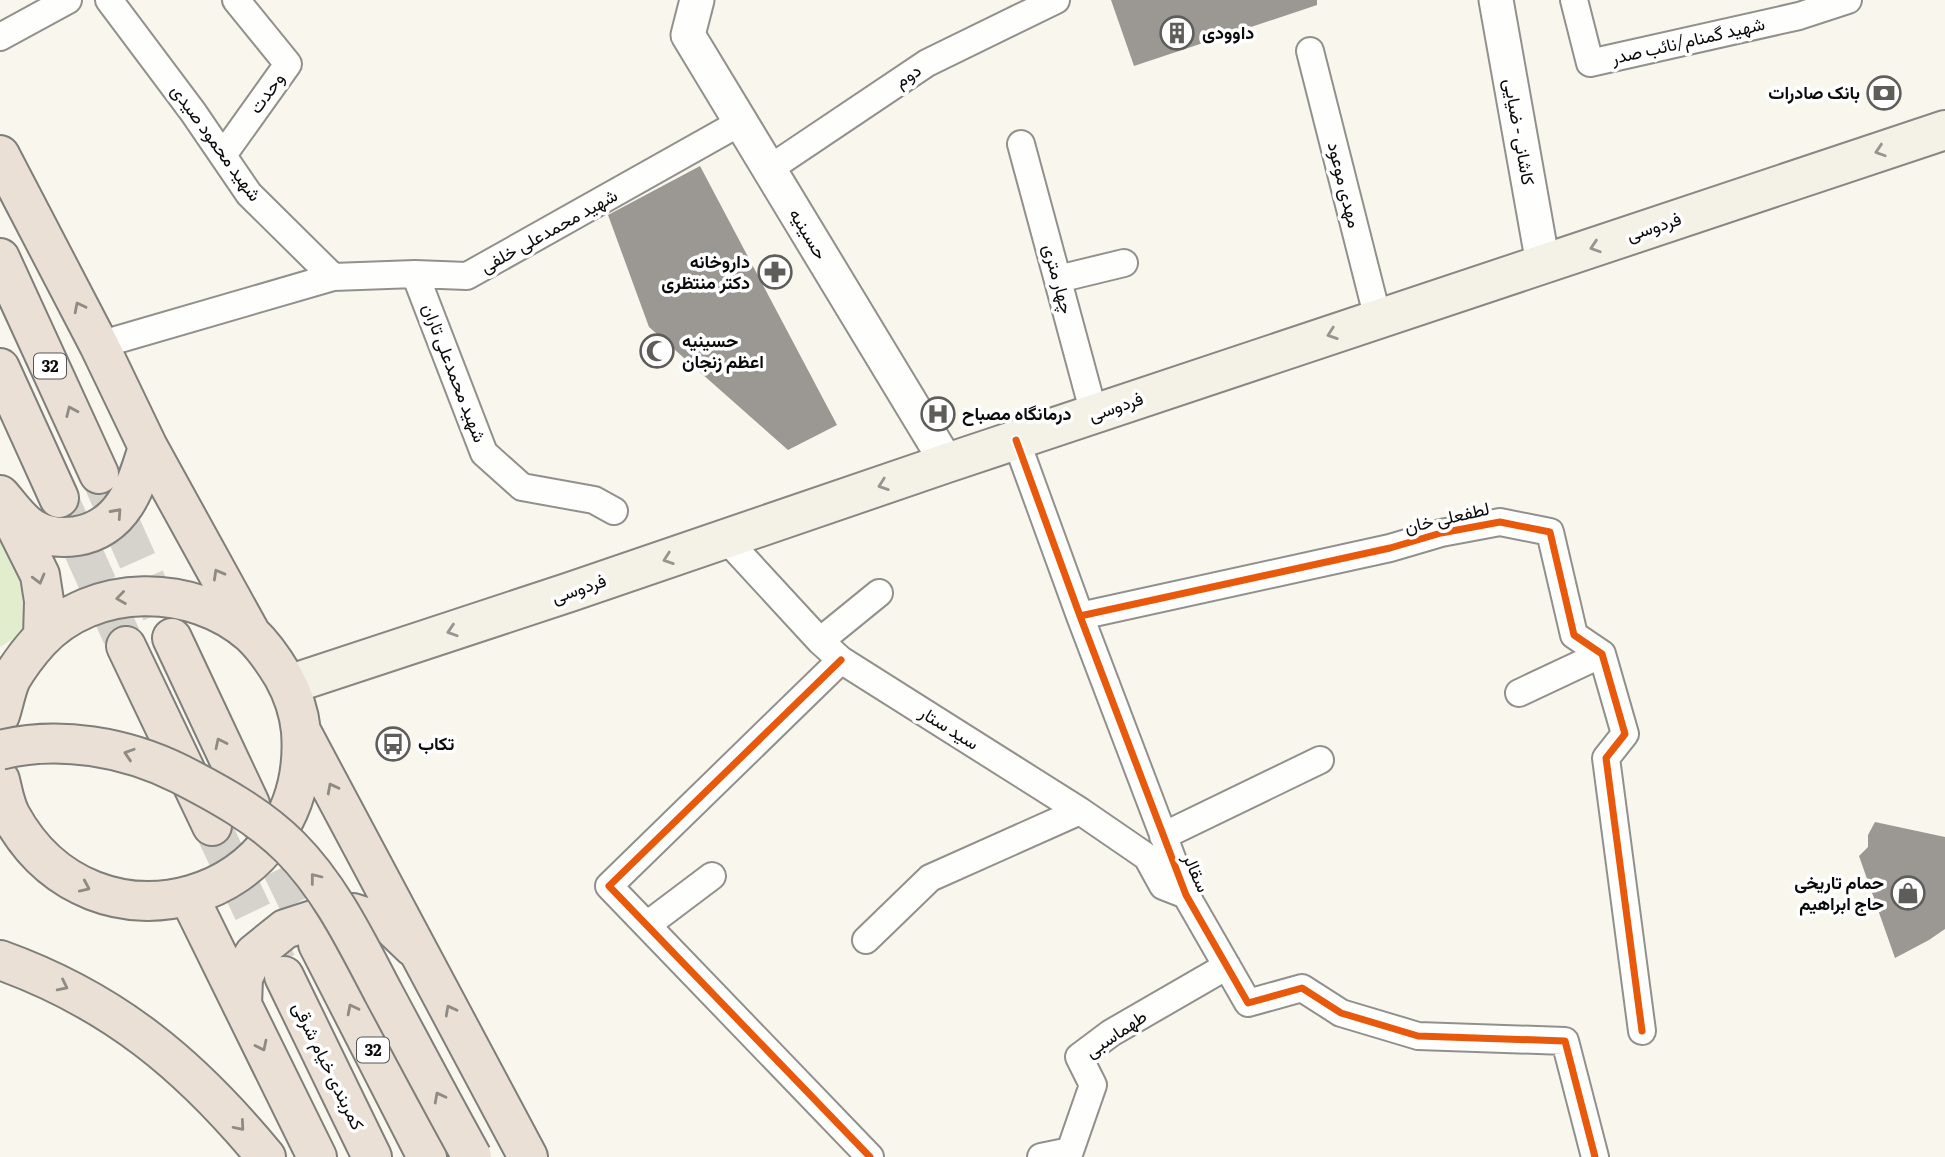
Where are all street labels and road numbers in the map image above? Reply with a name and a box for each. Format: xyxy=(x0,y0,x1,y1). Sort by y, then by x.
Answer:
street label: شهید گمنام/نائب صدر xyxy=(1607,9,1767,71)
street label: دوم xyxy=(888,56,926,94)
street label: وحدت xyxy=(242,66,290,118)
street label: کاشانی - ضیایی xyxy=(1498,76,1543,187)
street label: شهید محمود صیدی xyxy=(165,78,269,206)
street label: مهدی موعود xyxy=(1322,139,1369,231)
street label: شهید محمدعلی خلفی xyxy=(475,181,622,279)
street label: حسینیه xyxy=(783,202,835,264)
street label: فردوسی xyxy=(1623,204,1684,247)
street label: چهار متری xyxy=(1037,241,1082,316)
street label: شهید محمدعلی تاران xyxy=(416,299,494,446)
road number: 32 xyxy=(34,354,66,378)
street label: فردوسی xyxy=(1085,384,1147,428)
street label: لطفعلی خان xyxy=(1401,494,1492,539)
street label: فردوسی xyxy=(548,566,610,610)
street label: سید ستار xyxy=(914,697,985,756)
street label: سقالر xyxy=(1176,848,1218,896)
street label: کمربندی خیام شرقی xyxy=(287,997,372,1134)
street label: طهماسبی xyxy=(1079,1002,1152,1063)
road number: 32 xyxy=(357,1038,389,1062)

